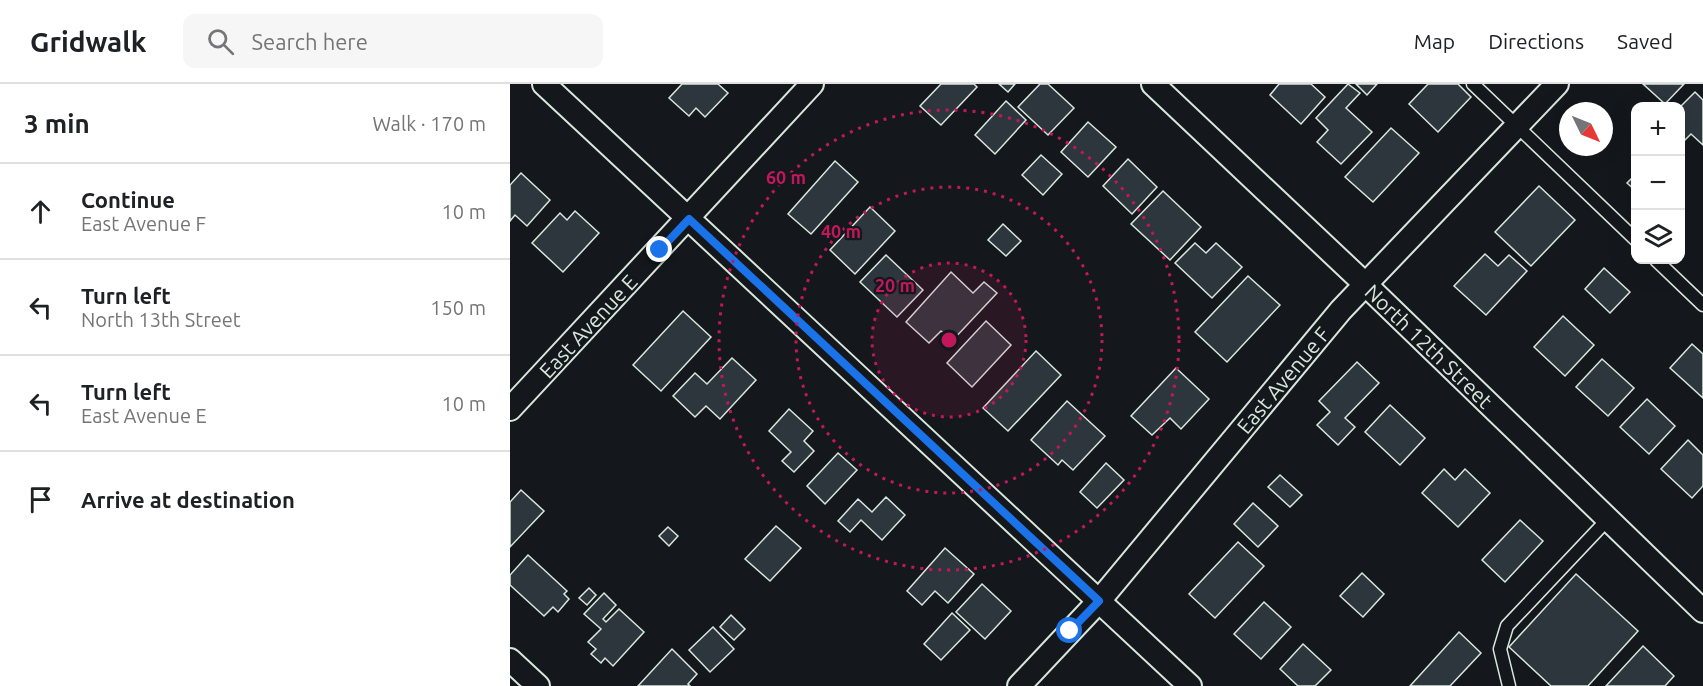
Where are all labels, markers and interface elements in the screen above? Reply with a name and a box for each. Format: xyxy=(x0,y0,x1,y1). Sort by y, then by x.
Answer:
search box xyxy=(183,14,603,68)
icon: search xyxy=(204,25,237,58)
text: Gridwalk xyxy=(30,26,147,57)
text: Search here xyxy=(252,29,368,54)
text: Map xyxy=(1414,29,1455,53)
text: Directions xyxy=(1488,29,1584,53)
text: Saved xyxy=(1617,29,1673,53)
north arrow xyxy=(1559,102,1613,156)
map controls xyxy=(1631,102,1685,264)
button: + xyxy=(1631,102,1685,156)
text: 3 min xyxy=(24,109,90,138)
text: Walk · 170 m xyxy=(373,112,486,135)
button: − xyxy=(1631,156,1685,210)
text: 60 m xyxy=(766,167,806,187)
text: Continue xyxy=(81,187,175,212)
icon: ahead xyxy=(24,195,57,228)
text: 10 m xyxy=(442,200,486,223)
button: layers xyxy=(1631,210,1685,264)
text: East Avenue F xyxy=(81,212,206,235)
text: 40 m xyxy=(821,221,861,241)
route end xyxy=(646,236,672,262)
street label: East Avenue E xyxy=(534,270,642,382)
text: 20 m xyxy=(875,275,915,295)
street label: North 12th Street xyxy=(1360,279,1498,413)
text: Turn left xyxy=(81,283,171,308)
icon: left xyxy=(24,291,57,324)
text: 150 m xyxy=(430,296,486,319)
text: North 13th Street xyxy=(81,308,241,331)
street label: East Avenue F xyxy=(1232,322,1334,438)
centre of rings xyxy=(939,330,959,350)
text: Turn left xyxy=(81,379,171,404)
icon: left xyxy=(24,387,57,420)
text: 10 m xyxy=(442,392,486,415)
text: East Avenue E xyxy=(81,404,207,427)
icon: arrive xyxy=(24,483,57,516)
text: Arrive at destination xyxy=(81,487,295,512)
route start xyxy=(1056,617,1082,643)

